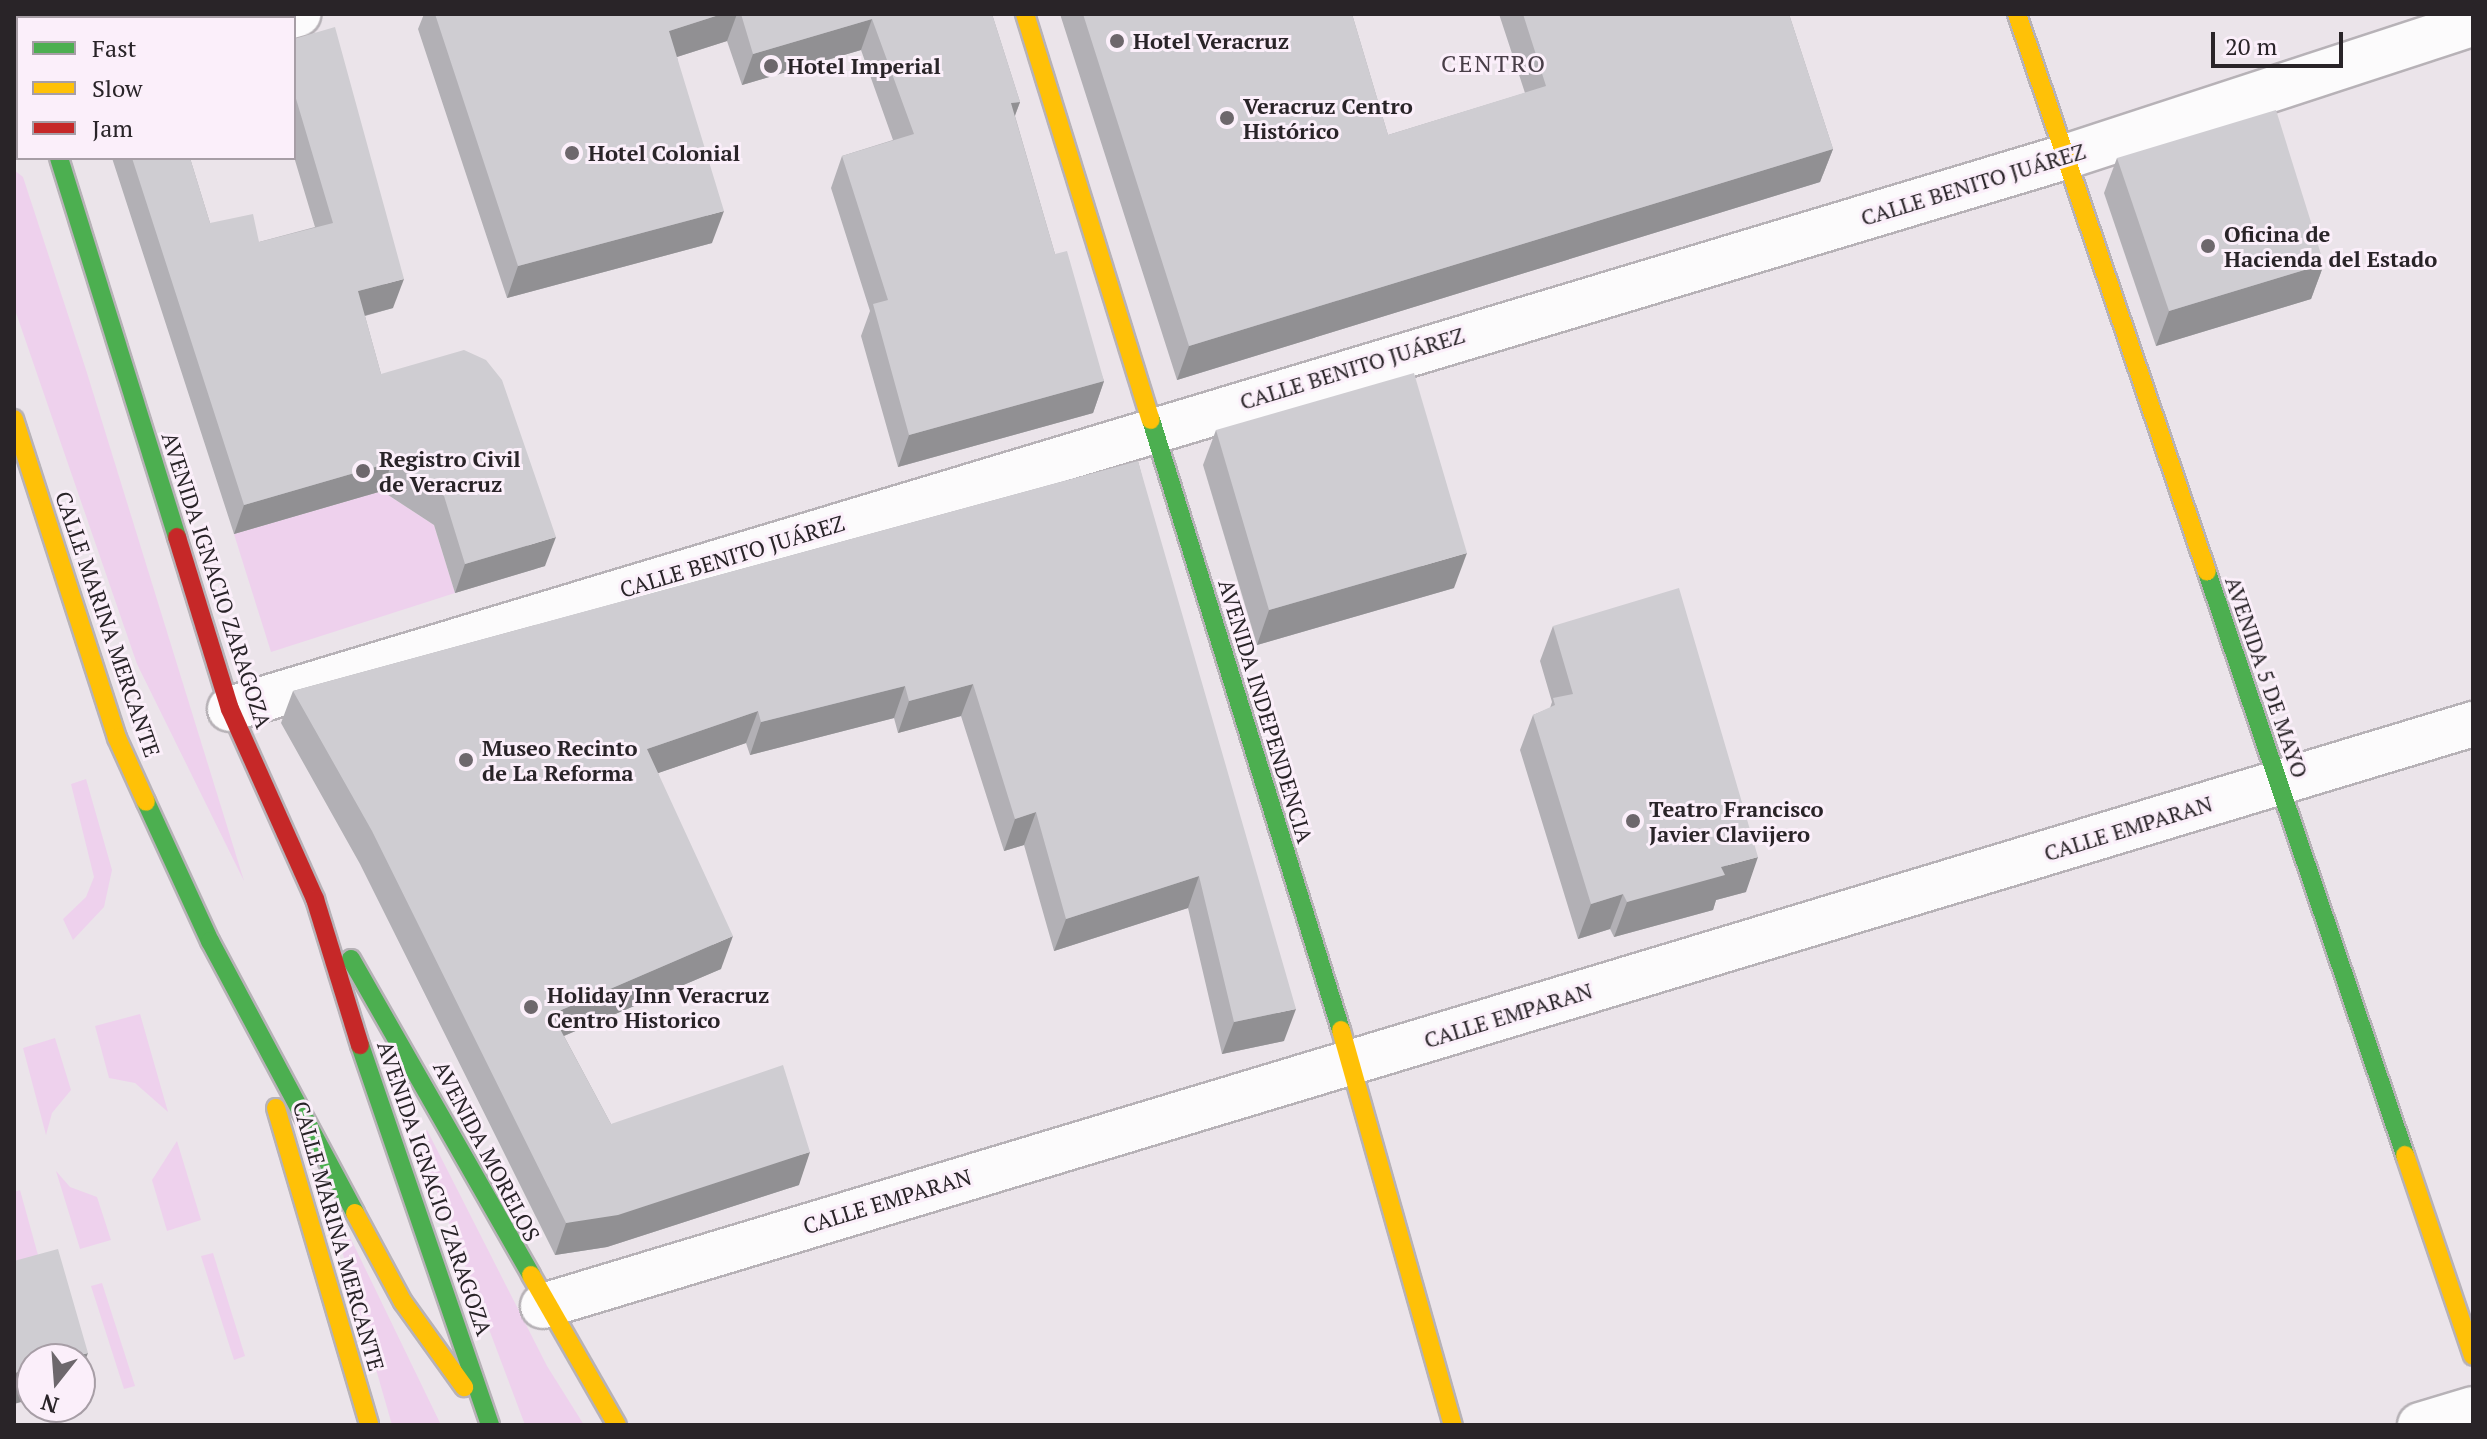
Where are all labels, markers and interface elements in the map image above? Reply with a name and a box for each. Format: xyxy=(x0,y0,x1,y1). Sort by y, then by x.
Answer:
legend xyxy=(16,16,296,160)
scale bar xyxy=(2215,16,2347,66)
place label: Hotel Veracruz xyxy=(1133,28,1289,54)
text: 20 m xyxy=(2225,30,2277,62)
text: Fast xyxy=(92,32,136,64)
marker: Hotel Veracruz xyxy=(1108,32,1126,50)
district label: CENTRO xyxy=(1441,50,1547,78)
place label: Hotel Imperial xyxy=(787,53,941,79)
marker: Hotel Imperial xyxy=(762,57,780,75)
text: Slow xyxy=(92,72,143,104)
place label: Veracruz Centro Histórico xyxy=(1243,92,1413,144)
marker: Veracruz Centro Histórico xyxy=(1218,109,1236,127)
text: Jam xyxy=(92,112,133,144)
street label: CALLE BENITO JUÁREZ xyxy=(1858,137,2088,231)
place label: Hotel Colonial xyxy=(588,140,740,166)
marker: Hotel Colonial xyxy=(563,144,581,162)
place label: Oficina de Hacienda del Estado xyxy=(2224,220,2437,272)
marker: Oficina de Hacienda del Estado xyxy=(2199,237,2217,255)
street label: CALLE BENITO JUÁREZ xyxy=(1237,321,1467,415)
street label: AVENIDA IGNACIO ZARAGOZA xyxy=(156,428,278,732)
place label: Registro Civil de Veracruz xyxy=(379,445,521,496)
marker: Registro Civil de Veracruz xyxy=(354,462,372,480)
street label: CALLE MARINA MERCANTE xyxy=(50,487,166,761)
street label: CALLE BENITO JUÁREZ xyxy=(617,509,847,603)
street label: AVENIDA 5 DE MAYO xyxy=(2220,573,2314,781)
street label: AVENIDA INDEPENDENCIA xyxy=(1213,576,1319,846)
place label: Museo Recinto de La Reforma xyxy=(482,734,637,786)
marker: Museo Recinto de La Reforma xyxy=(457,751,475,769)
street label: CALLE EMPARAN xyxy=(2041,790,2215,866)
place label: Teatro Francisco Javier Clavijero xyxy=(1649,795,1824,846)
marker: Teatro Francisco Javier Clavijero xyxy=(1624,812,1642,830)
street label: CALLE EMPARAN xyxy=(1421,977,1595,1053)
place label: Holiday Inn Veracruz Centro Historico xyxy=(547,981,770,1032)
marker: Holiday Inn Veracruz Centro Historico xyxy=(522,998,540,1016)
street label: AVENIDA IGNACIO ZARAGOZA xyxy=(372,1037,498,1339)
street label: AVENIDA MORELOS xyxy=(428,1056,546,1246)
street label: CALLE MARINA MERCANTE xyxy=(288,1098,390,1374)
street label: CALLE EMPARAN xyxy=(800,1163,974,1239)
north arrow xyxy=(16,1343,96,1423)
text: N xyxy=(37,1388,62,1421)

